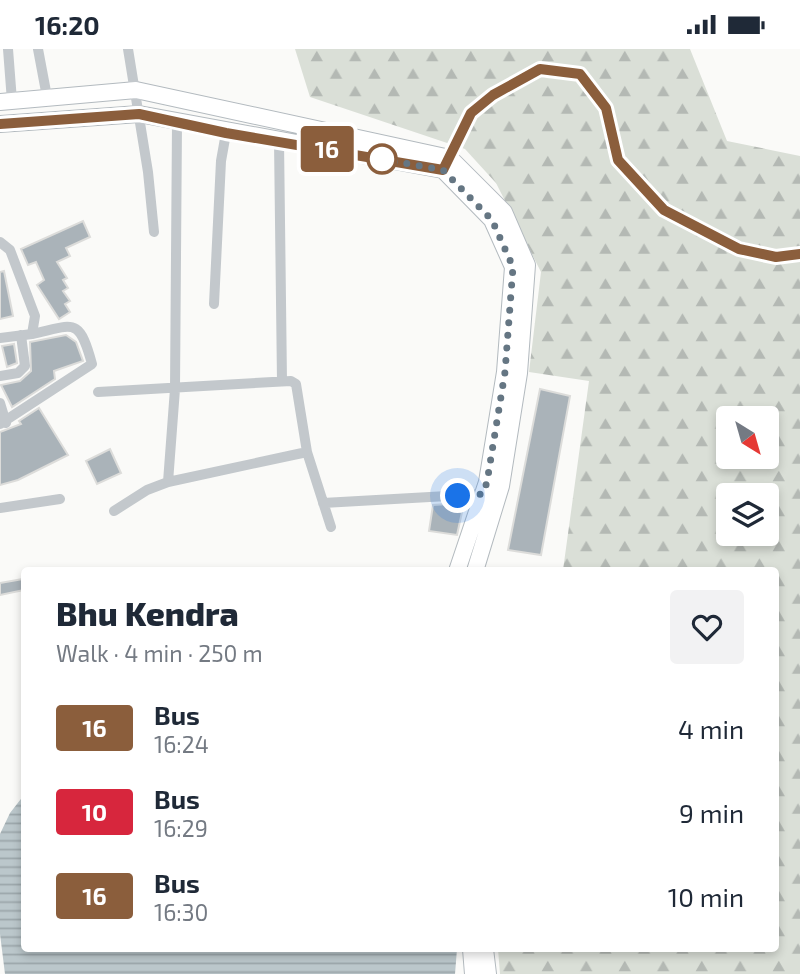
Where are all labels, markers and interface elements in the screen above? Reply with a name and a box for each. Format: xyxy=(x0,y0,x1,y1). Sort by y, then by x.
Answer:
text: 16:20 xyxy=(35,9,100,40)
line badge: 16 xyxy=(296,126,358,172)
text: 16 xyxy=(315,134,339,163)
unlabelled marker xyxy=(367,144,397,174)
north arrow xyxy=(716,406,779,469)
map controls xyxy=(716,406,779,546)
your location xyxy=(440,478,475,513)
button: layers xyxy=(716,483,779,546)
button: heart xyxy=(670,590,744,664)
text: Bhu Kendra xyxy=(56,593,239,633)
text: Walk · 4 min · 250 m xyxy=(56,639,263,667)
text: Bus xyxy=(154,699,200,730)
text: 16 xyxy=(82,713,107,742)
text: 4 min xyxy=(678,713,744,744)
text: 16:24 xyxy=(154,730,209,758)
text: Bus xyxy=(154,783,200,814)
text: 10 xyxy=(82,797,107,826)
text: 9 min xyxy=(679,797,744,828)
text: 16:29 xyxy=(154,814,208,842)
text: Bus xyxy=(154,867,200,898)
text: 16 xyxy=(82,881,107,910)
text: 10 min xyxy=(668,881,744,912)
text: 16:30 xyxy=(154,898,208,926)

